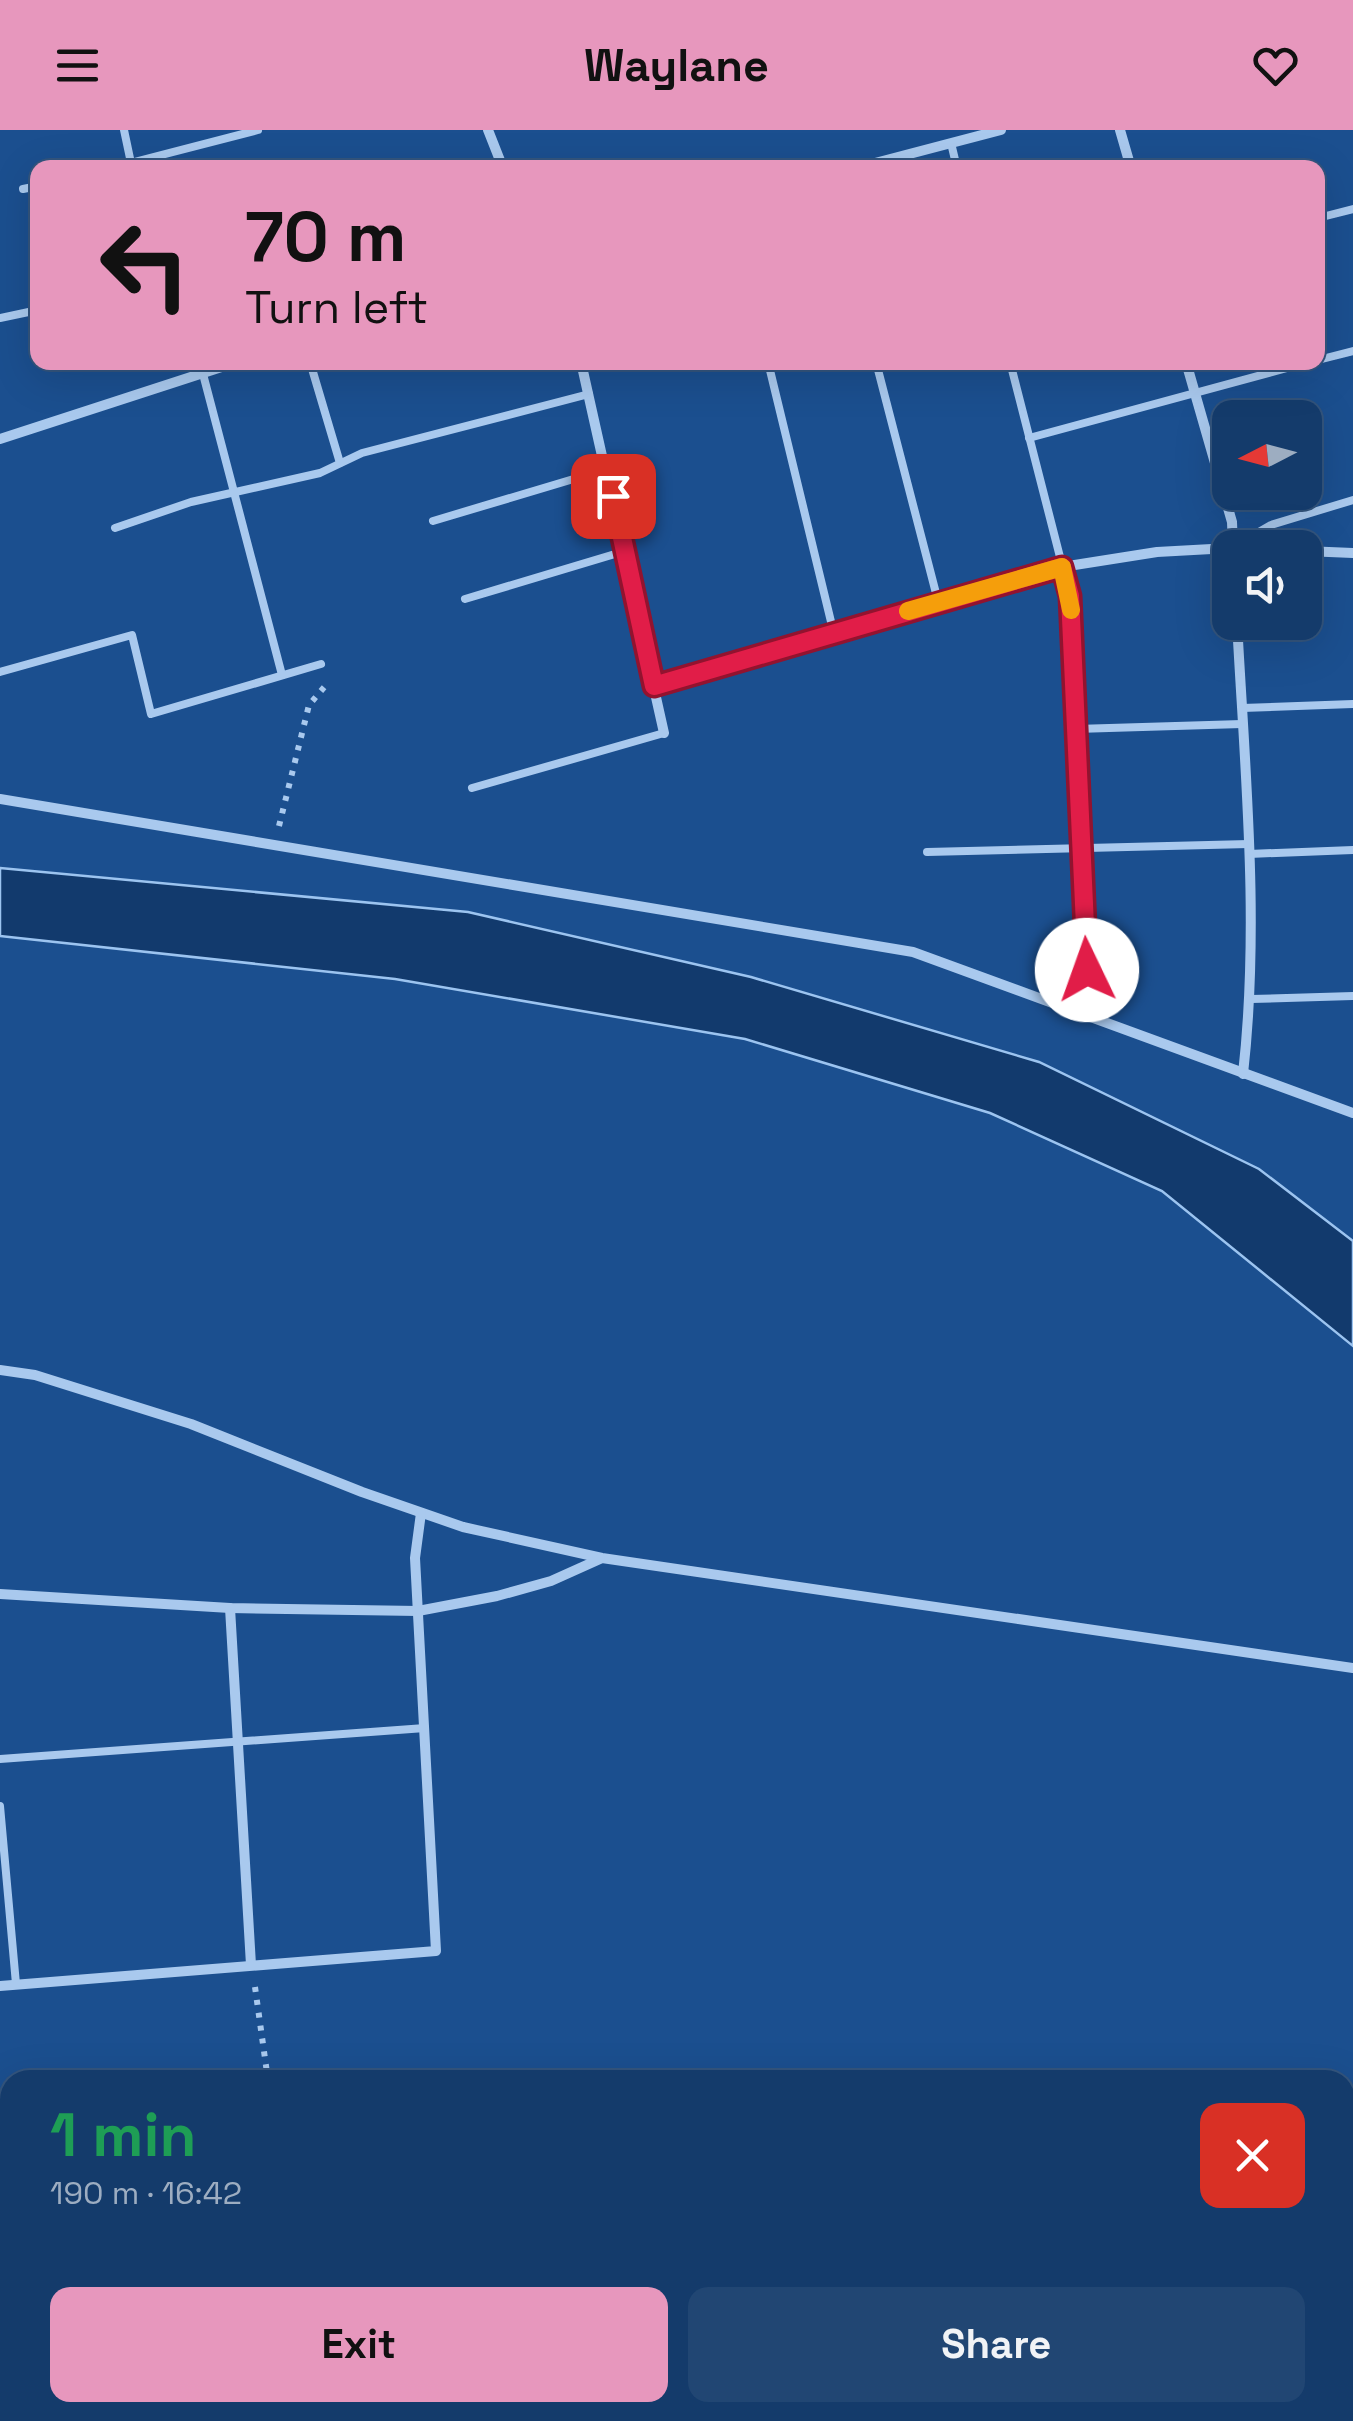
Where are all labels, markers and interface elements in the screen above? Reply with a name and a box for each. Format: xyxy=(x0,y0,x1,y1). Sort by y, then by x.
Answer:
text: Waylane xyxy=(584,37,769,94)
icon: menu xyxy=(50,38,105,93)
icon: heart xyxy=(1248,38,1303,93)
text: 70 m xyxy=(245,192,406,281)
icon: left xyxy=(80,200,210,330)
text: Turn left xyxy=(245,279,428,336)
north arrow xyxy=(1212,400,1322,510)
map controls xyxy=(1212,400,1322,640)
pin xyxy=(571,454,656,539)
icon: arrive xyxy=(586,469,641,524)
button: sound xyxy=(1212,530,1322,640)
position arrow xyxy=(1035,918,1139,1022)
text: 1 min xyxy=(50,2097,197,2174)
button: close xyxy=(1200,2103,1305,2208)
text: 190 m · 16:42 xyxy=(50,2173,242,2213)
button: Exit xyxy=(50,2287,668,2402)
button: Share xyxy=(688,2287,1305,2402)

